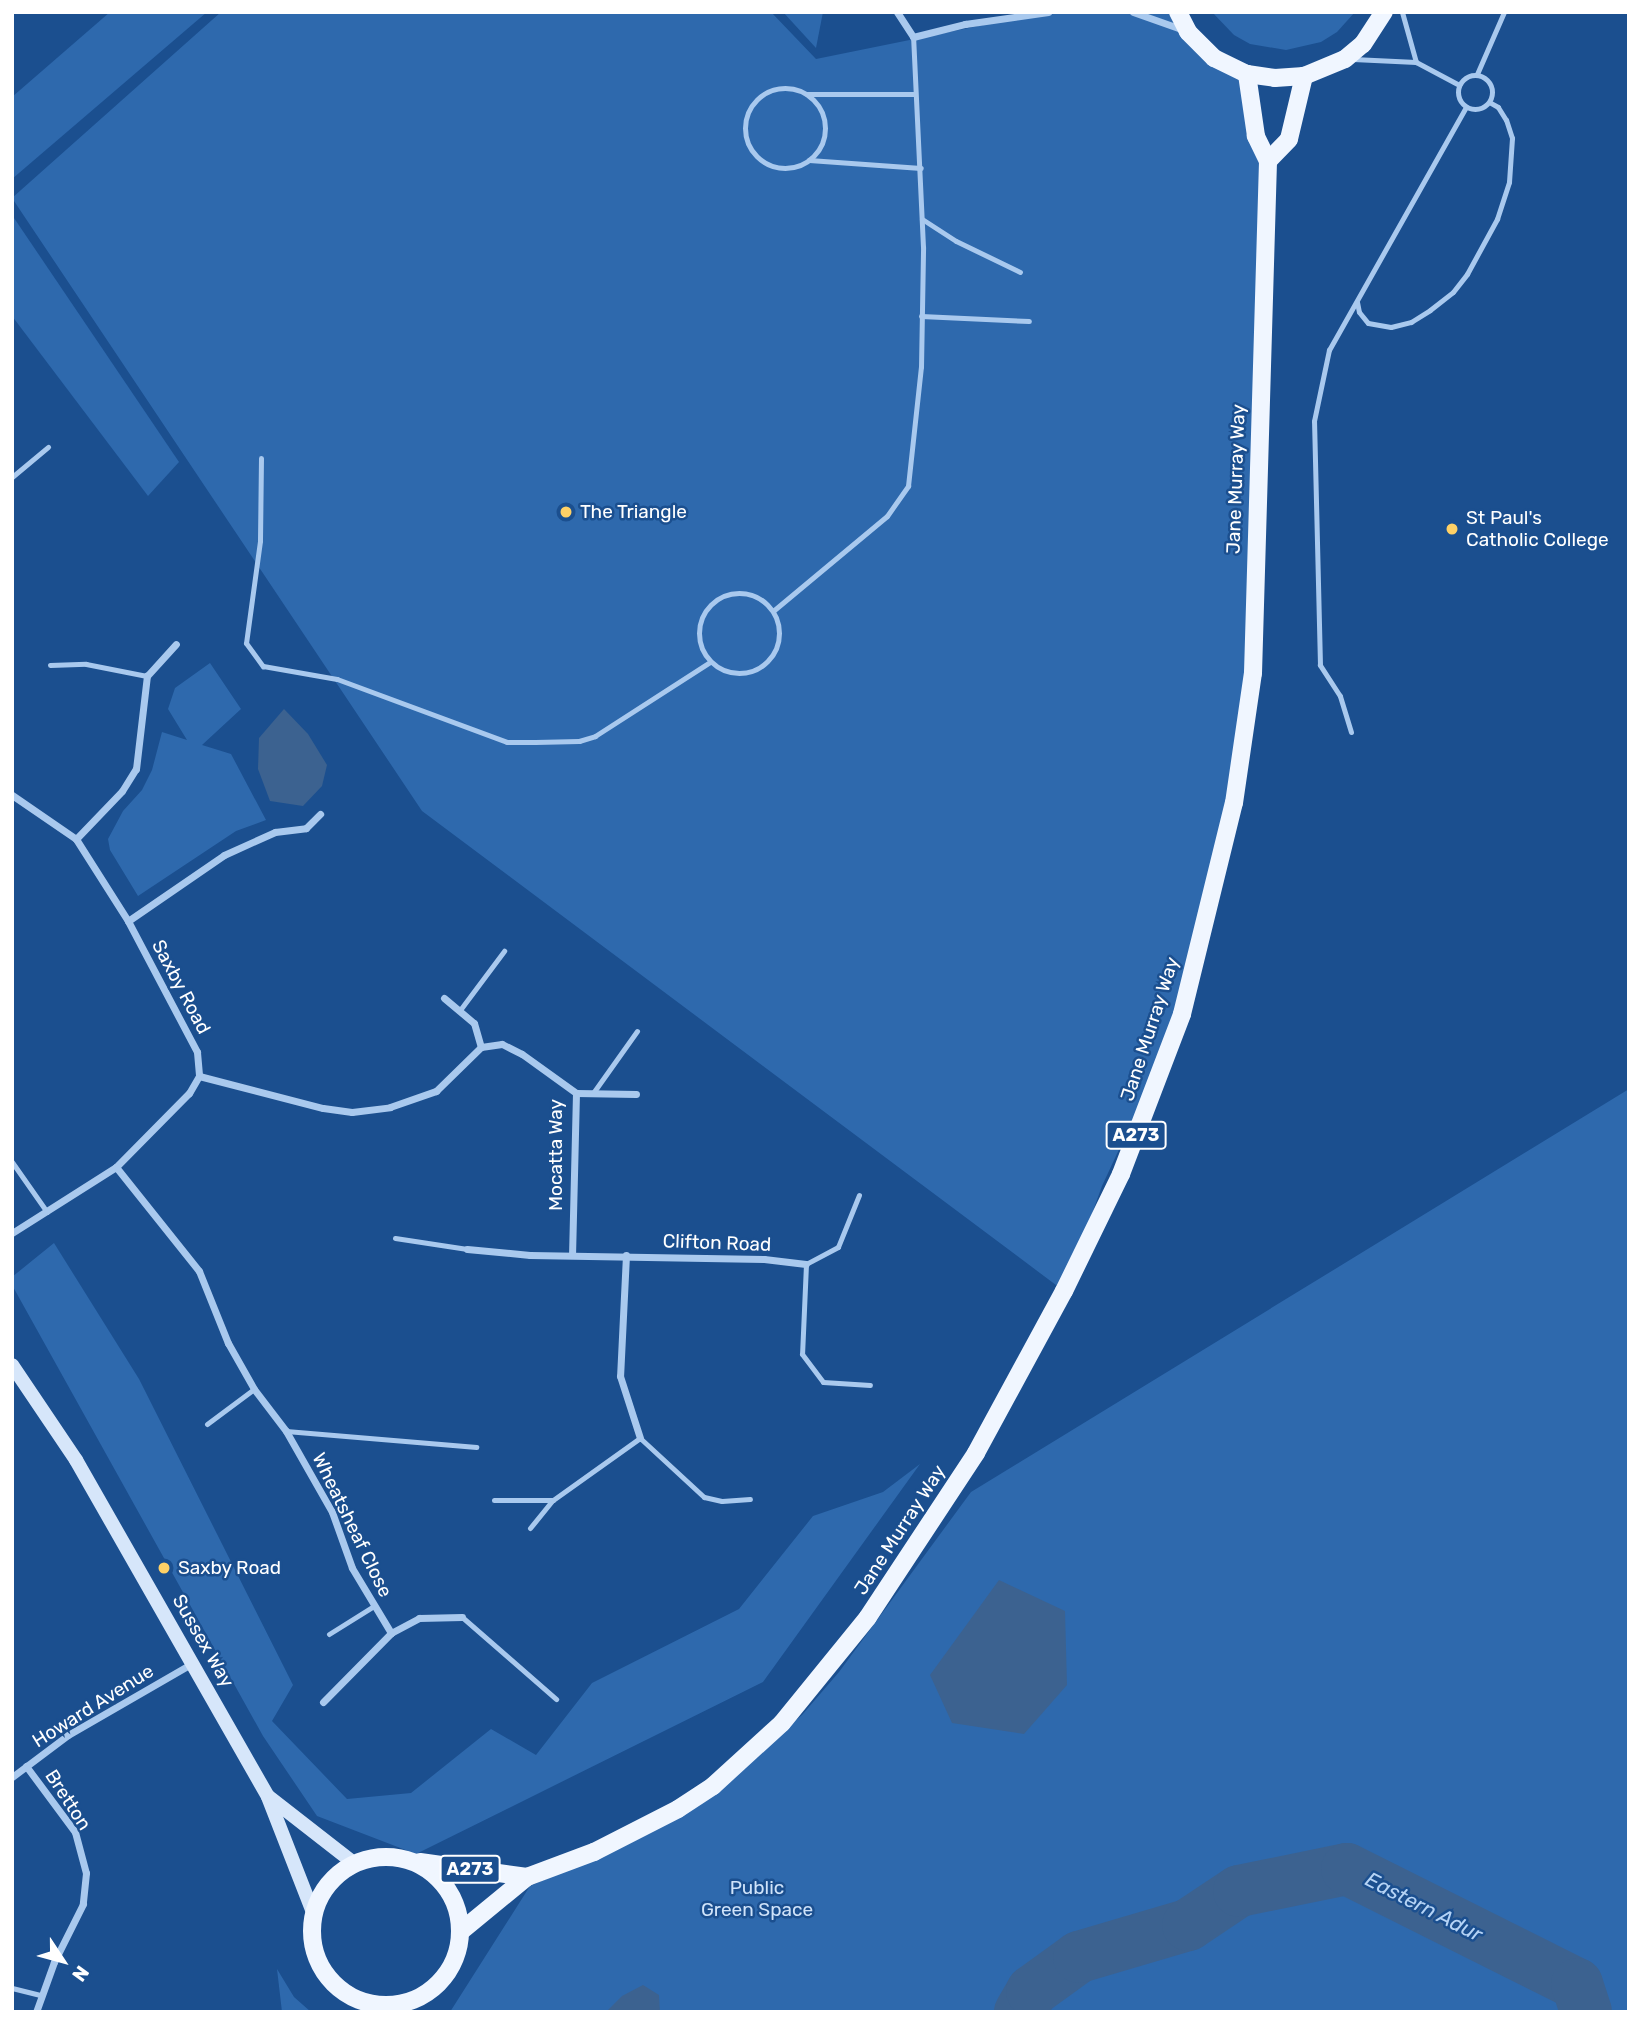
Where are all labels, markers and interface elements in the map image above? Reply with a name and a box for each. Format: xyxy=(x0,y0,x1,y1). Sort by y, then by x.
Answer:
street label: Jane Murray Way xyxy=(1222,403,1250,555)
place label: The Triangle xyxy=(580,501,687,523)
marker: The Triangle xyxy=(558,504,574,520)
place label: St Paul's Catholic College xyxy=(1466,507,1609,551)
marker: St Paul's Catholic College xyxy=(1444,521,1460,537)
street label: Saxby Road xyxy=(147,936,215,1038)
street label: Jane Murray Way xyxy=(1116,954,1184,1104)
street label: Mocatta Way xyxy=(545,1099,567,1211)
road number: A273 xyxy=(1104,1120,1168,1150)
street label: Clifton Road xyxy=(662,1230,772,1256)
street label: Wheatsheaf Close xyxy=(307,1449,397,1601)
street label: Jane Murray Way xyxy=(849,1460,951,1600)
place label: Saxby Road xyxy=(178,1557,282,1579)
marker: Saxby Road xyxy=(156,1560,172,1576)
street label: Sussex Way xyxy=(167,1590,239,1692)
street label: Howard Avenue xyxy=(28,1659,158,1753)
street label: Bretton xyxy=(40,1765,96,1835)
road number: A273 xyxy=(438,1854,502,1884)
water label: Eastern Adur xyxy=(1361,1867,1487,1947)
park label: Public Green Space xyxy=(701,1877,813,1921)
north arrow xyxy=(28,1926,98,1996)
text: N xyxy=(67,1961,94,1986)

